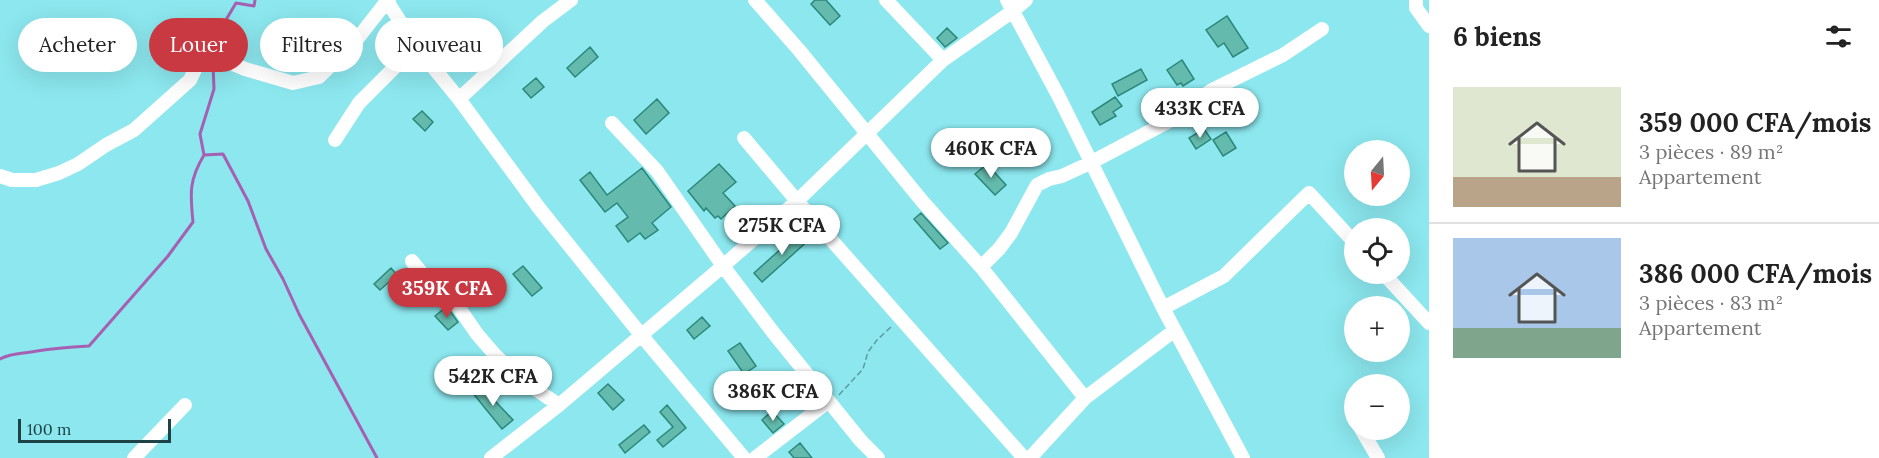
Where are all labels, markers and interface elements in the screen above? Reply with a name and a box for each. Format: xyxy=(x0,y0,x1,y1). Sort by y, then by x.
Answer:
chip: Acheter xyxy=(18,18,137,72)
chip: Louer xyxy=(149,18,248,72)
chip: Filtres xyxy=(260,18,363,72)
chip: Nouveau xyxy=(375,18,503,72)
text: 6 biens xyxy=(1453,20,1541,53)
icon: filters xyxy=(1822,20,1855,53)
pin: 433K CFA xyxy=(1138,88,1262,139)
text: 433K CFA xyxy=(1155,95,1245,120)
text: 359 000 CFA/mois xyxy=(1639,106,1871,139)
icon: home xyxy=(1501,111,1573,183)
pin: 460K CFA xyxy=(929,128,1053,179)
text: 460K CFA xyxy=(945,135,1037,160)
text: 3 pièces · 89 m² xyxy=(1639,139,1783,164)
north arrow xyxy=(1344,140,1410,206)
map controls xyxy=(1344,140,1410,440)
text: Appartement xyxy=(1639,164,1762,189)
pin: 275K CFA xyxy=(720,205,844,256)
text: 275K CFA xyxy=(738,212,826,237)
button: locate xyxy=(1344,218,1410,284)
text: 386 000 CFA/mois xyxy=(1639,257,1872,290)
icon: home xyxy=(1501,262,1573,334)
pin: 359K CFA xyxy=(385,268,509,319)
text: 359K CFA xyxy=(402,275,492,300)
text: 3 pièces · 83 m² xyxy=(1639,290,1783,315)
button: + xyxy=(1344,296,1410,362)
text: Appartement xyxy=(1639,315,1762,340)
pin: 542K CFA xyxy=(431,356,555,407)
text: 542K CFA xyxy=(448,363,538,388)
pin: 386K CFA xyxy=(711,371,835,422)
button: − xyxy=(1344,374,1410,440)
text: 386K CFA xyxy=(727,378,819,403)
scale bar xyxy=(18,416,171,444)
text: 100 m xyxy=(27,419,71,439)

